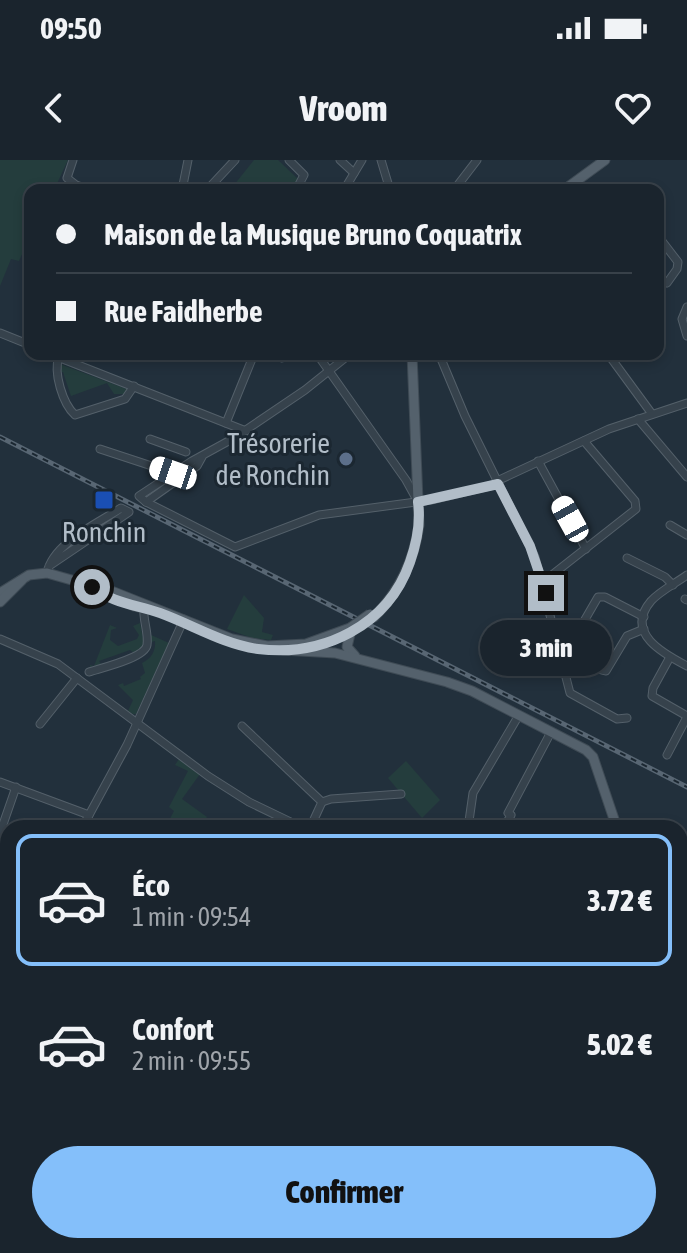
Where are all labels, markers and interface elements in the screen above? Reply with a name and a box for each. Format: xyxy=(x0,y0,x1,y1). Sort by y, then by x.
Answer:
text: 09:50 xyxy=(40,11,102,45)
icon: back xyxy=(32,86,76,130)
icon: heart xyxy=(611,86,655,130)
text: Vroom xyxy=(299,87,388,129)
text: Maison de la Musique Bruno Coquatrix xyxy=(104,217,522,251)
text: Rue Faidherbe xyxy=(104,294,263,328)
place label: Trésorerie de Ronchin xyxy=(215,427,330,491)
marker: Trésorerie de Ronchin xyxy=(337,450,355,468)
car xyxy=(146,454,200,492)
marker: Ronchin xyxy=(93,489,115,511)
car xyxy=(548,492,592,546)
place label: Ronchin xyxy=(62,516,146,548)
route start xyxy=(74,569,110,605)
route end xyxy=(528,575,564,611)
callout: 3 min xyxy=(480,621,612,677)
text: 3 min xyxy=(519,633,573,663)
icon: car xyxy=(36,864,108,936)
text: Éco xyxy=(132,868,170,902)
text: 3.72 € xyxy=(587,883,652,917)
text: 1 min · 09:54 xyxy=(132,902,251,932)
icon: car xyxy=(36,1008,108,1080)
text: Confort xyxy=(132,1012,214,1046)
text: 5.02 € xyxy=(587,1027,652,1061)
text: 2 min · 09:55 xyxy=(132,1046,251,1076)
button: Confirmer xyxy=(32,1146,656,1238)

